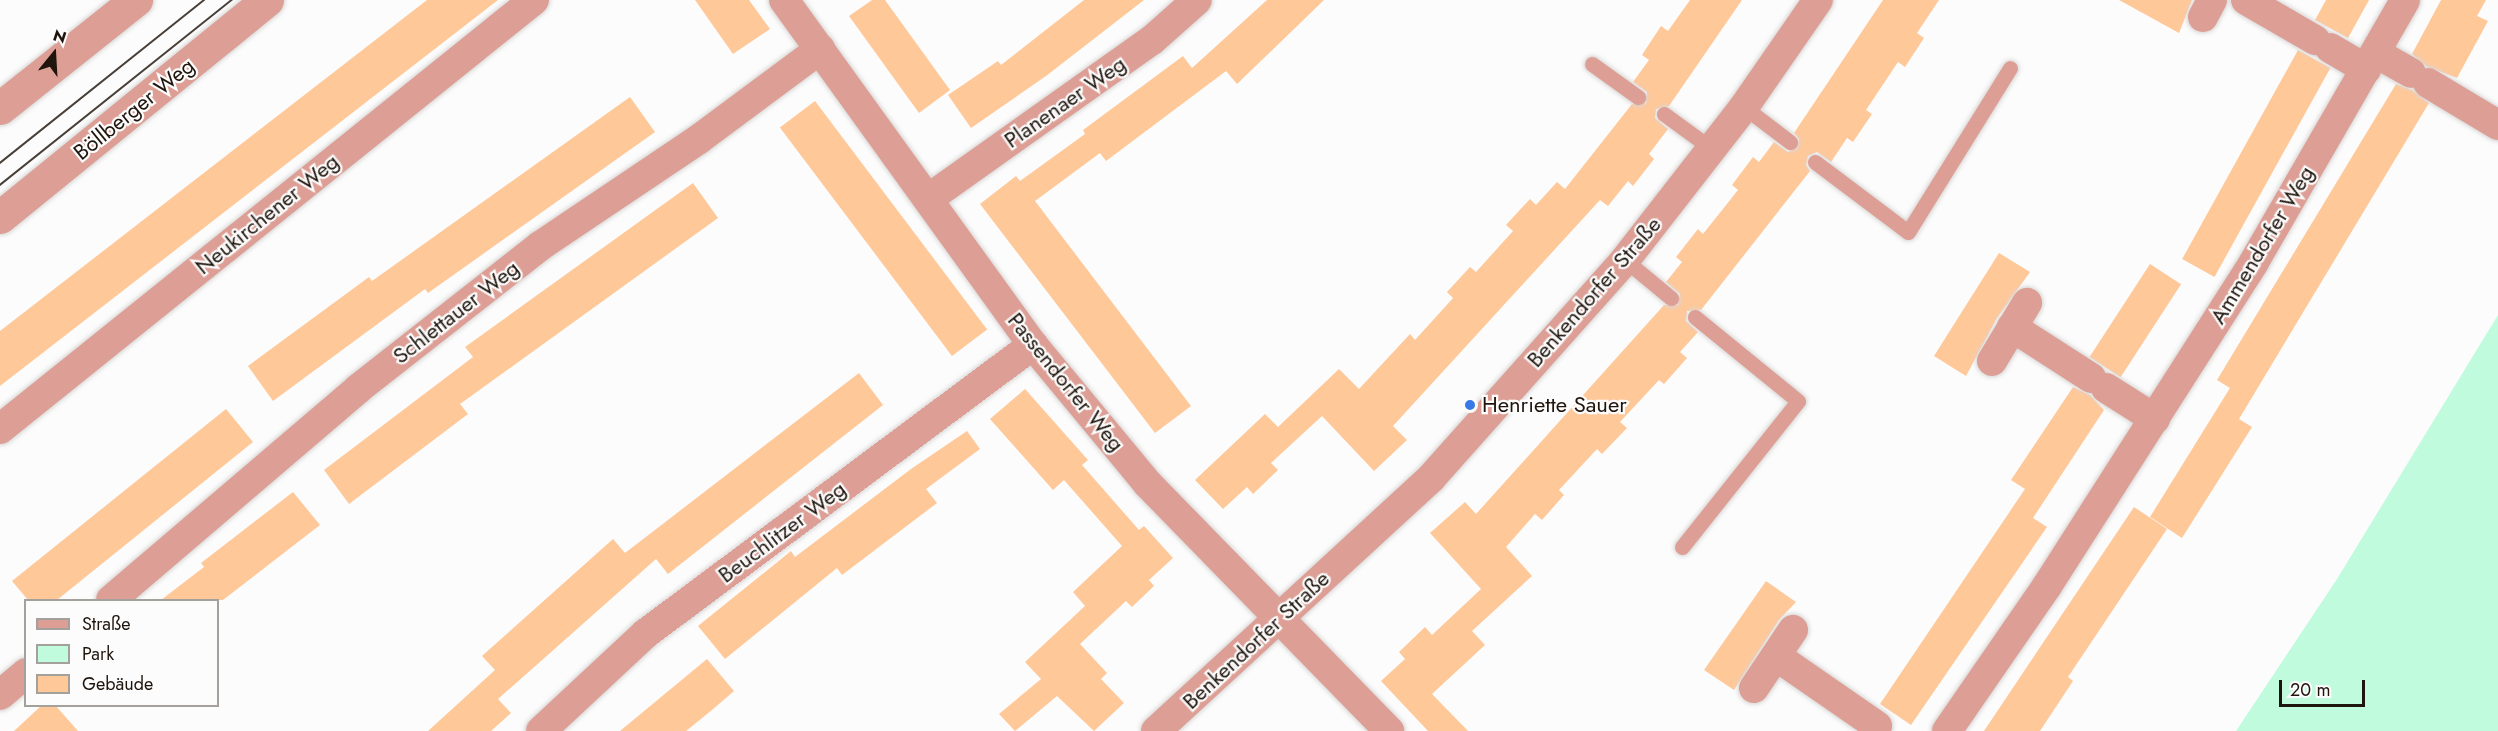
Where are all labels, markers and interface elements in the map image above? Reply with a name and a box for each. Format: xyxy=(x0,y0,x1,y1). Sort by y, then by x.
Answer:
north arrow xyxy=(24,24,84,84)
text: N xyxy=(50,24,69,49)
street label: Planenaer Weg xyxy=(999,50,1131,154)
street label: Böllberger Weg xyxy=(68,52,200,166)
street label: Neukirchener Weg xyxy=(190,148,344,280)
street label: Ammendorfer Weg xyxy=(2204,161,2320,329)
street label: Benkendorfer Straße xyxy=(1522,211,1666,373)
street label: Schlettauer Weg xyxy=(388,255,524,369)
street label: Passendorfer Weg xyxy=(1002,308,1130,456)
place label: Henriette Sauer xyxy=(1482,392,1627,418)
marker: Henriette Sauer xyxy=(1463,398,1477,412)
street label: Beuchlitzer Weg xyxy=(713,476,851,588)
street label: Benkendorfer Straße xyxy=(1177,565,1335,715)
legend xyxy=(24,599,219,707)
text: Straße xyxy=(82,611,130,637)
text: Park xyxy=(82,641,114,667)
scale bar xyxy=(2282,668,2368,706)
text: Gebäude xyxy=(82,671,153,697)
text: 20 m xyxy=(2290,677,2330,703)

